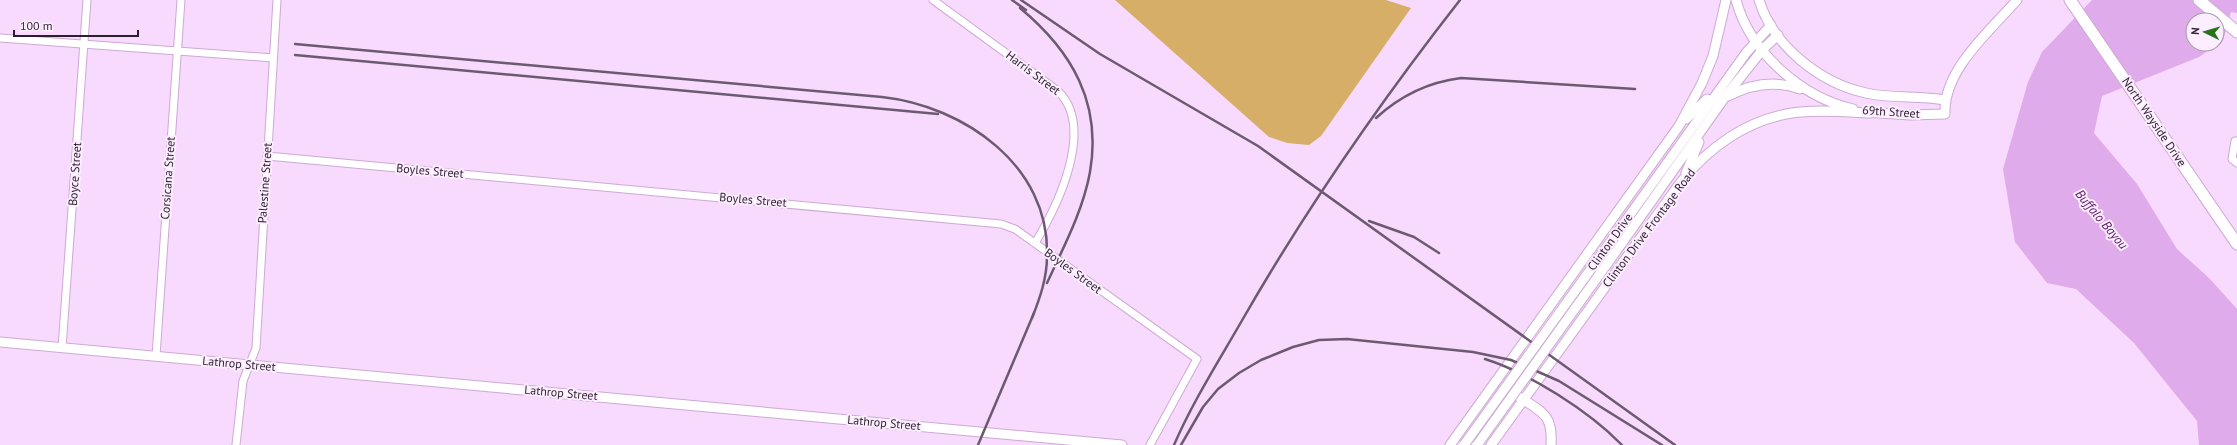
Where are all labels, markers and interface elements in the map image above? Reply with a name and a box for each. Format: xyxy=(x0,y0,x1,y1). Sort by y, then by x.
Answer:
scale bar xyxy=(14,12,138,38)
north arrow xyxy=(2185,12,2225,52)
text: 100 m xyxy=(20,18,53,33)
text: N xyxy=(2188,27,2202,35)
street label: Harris Street xyxy=(1003,47,1063,98)
street label: North Wayside Drive xyxy=(2119,74,2190,169)
street label: 69th Street xyxy=(1862,102,1920,121)
street label: Corsicana Street xyxy=(157,136,178,220)
street label: Boyce Street xyxy=(65,142,84,206)
street label: Palestine Street xyxy=(254,142,275,224)
street label: Boyles Street xyxy=(396,160,464,181)
street label: Clinton Drive Frontage Road xyxy=(1600,166,1698,290)
water label: Buffalo Bayou xyxy=(2072,186,2132,253)
street label: Boyles Street xyxy=(719,189,787,210)
street label: Clinton Drive xyxy=(1584,211,1636,273)
street label: Boyles Street xyxy=(1042,245,1105,296)
street label: Lathrop Street xyxy=(202,353,276,374)
street label: Lathrop Street xyxy=(524,382,598,403)
street label: Lathrop Street xyxy=(847,412,921,433)

